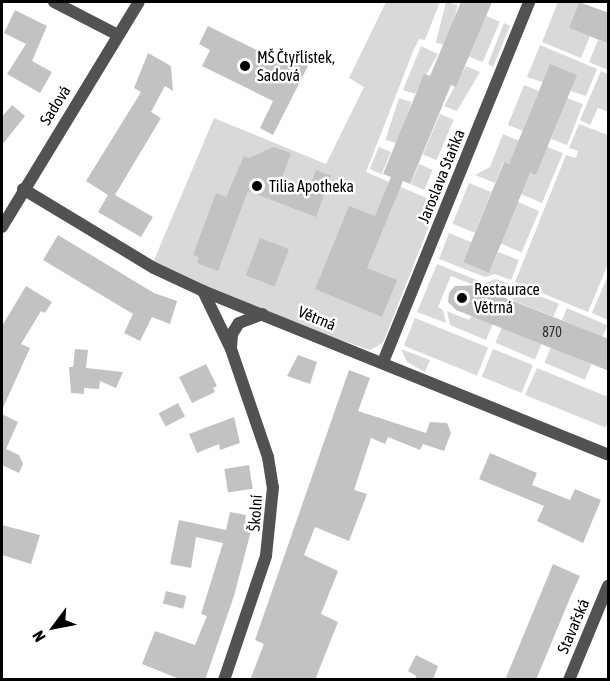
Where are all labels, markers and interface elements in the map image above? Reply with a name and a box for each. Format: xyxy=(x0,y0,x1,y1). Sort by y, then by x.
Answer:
place label: MŠ Čtyřlístek, Sadová xyxy=(257,47,335,85)
marker: MŠ Čtyřlístek, Sadová xyxy=(238,59,252,73)
street label: Sadová xyxy=(35,82,75,128)
street label: Jaroslava Staňka xyxy=(414,126,468,226)
place label: Tilia Apotheka xyxy=(269,176,354,196)
marker: Tilia Apotheka xyxy=(250,179,264,193)
place label: Restaurace Větrná xyxy=(474,279,540,317)
marker: Restaurace Větrná xyxy=(455,291,469,305)
street label: Větrná xyxy=(295,302,339,334)
house number: 870 xyxy=(542,324,562,340)
street label: Školní xyxy=(244,494,266,532)
street label: Stavařská xyxy=(553,596,593,656)
north arrow xyxy=(24,597,84,657)
text: N xyxy=(29,628,49,645)

